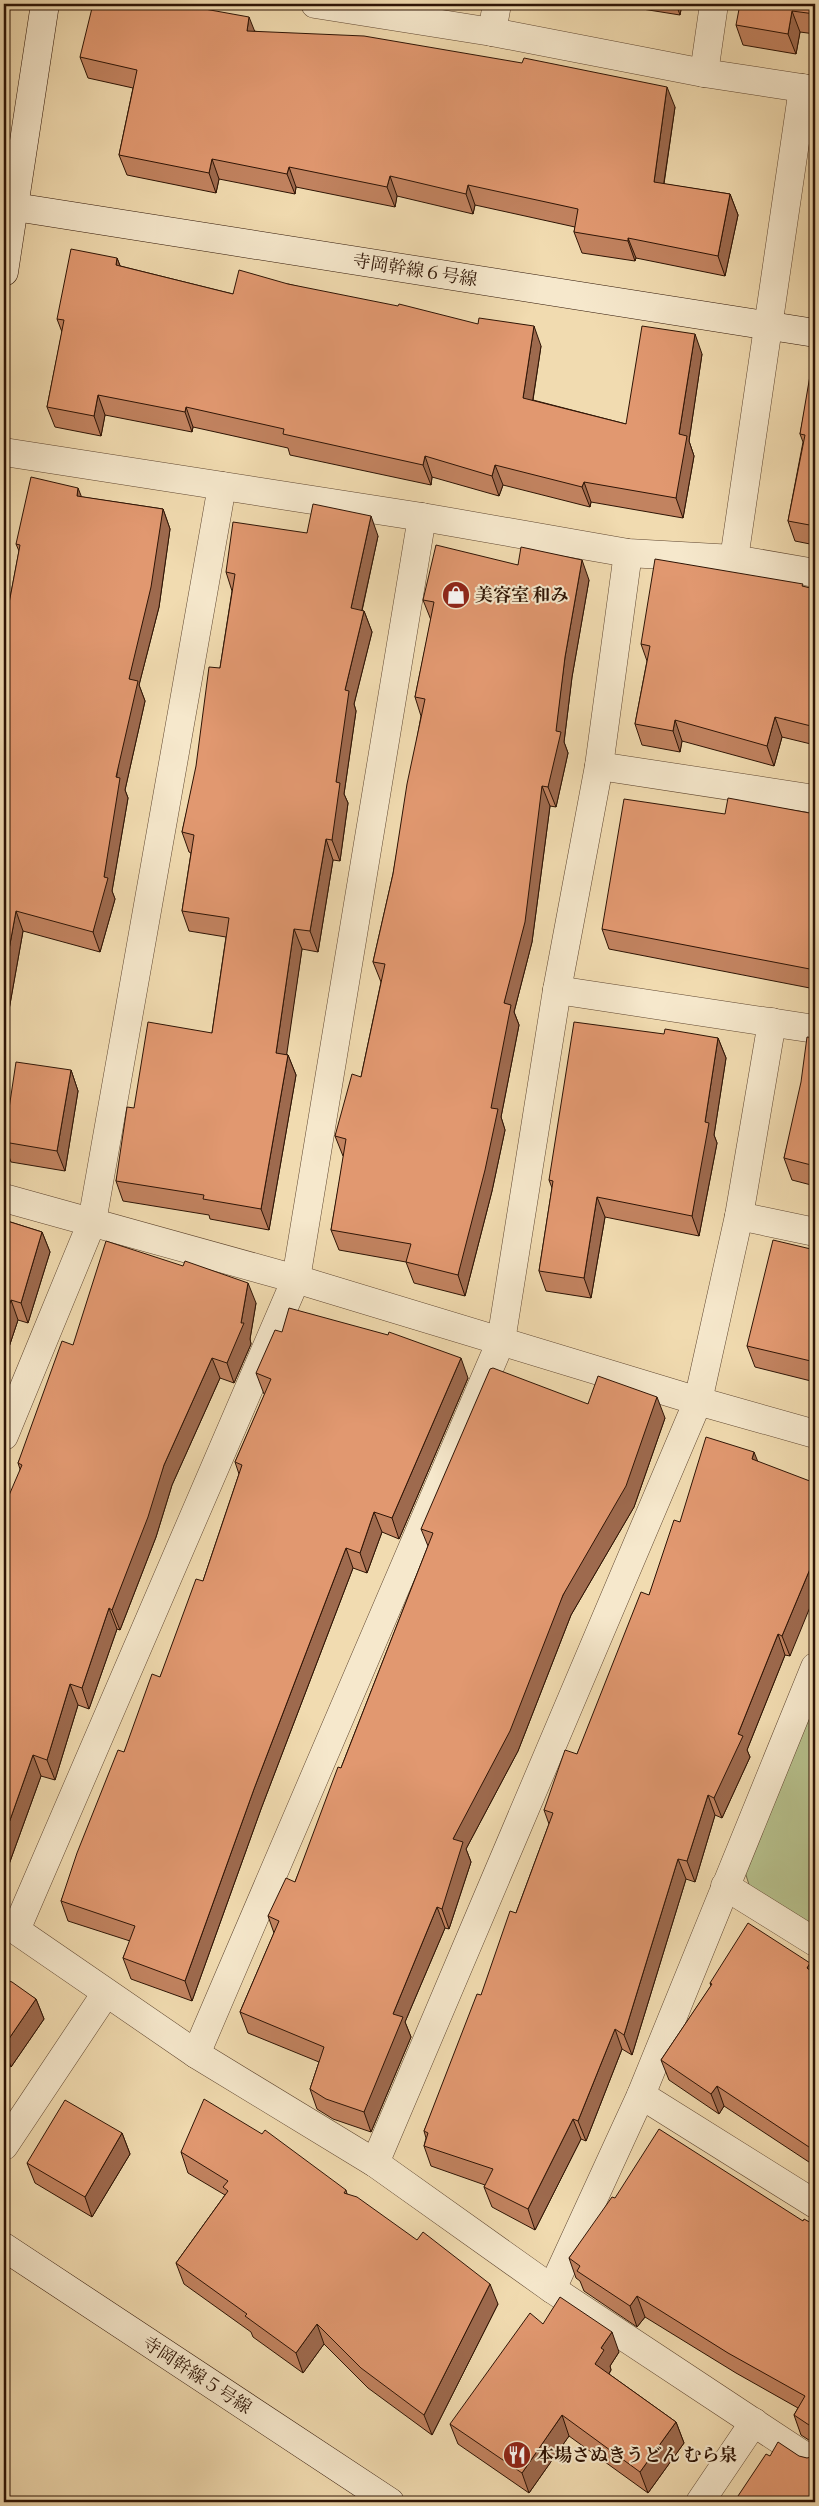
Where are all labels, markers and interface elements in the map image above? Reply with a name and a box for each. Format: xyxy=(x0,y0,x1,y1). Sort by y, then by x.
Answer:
street label: 寺岡幹線６号線 xyxy=(351,249,479,294)
shop icon: 美容室 和み xyxy=(441,580,471,610)
place label: 美容室 和み xyxy=(475,584,569,609)
street label: 寺岡幹線５号線 xyxy=(137,2331,256,2421)
restaurant icon: 本場さぬきうどん むら泉 xyxy=(502,2440,532,2470)
place label: 本場さぬきうどん むら泉 xyxy=(536,2444,738,2469)

